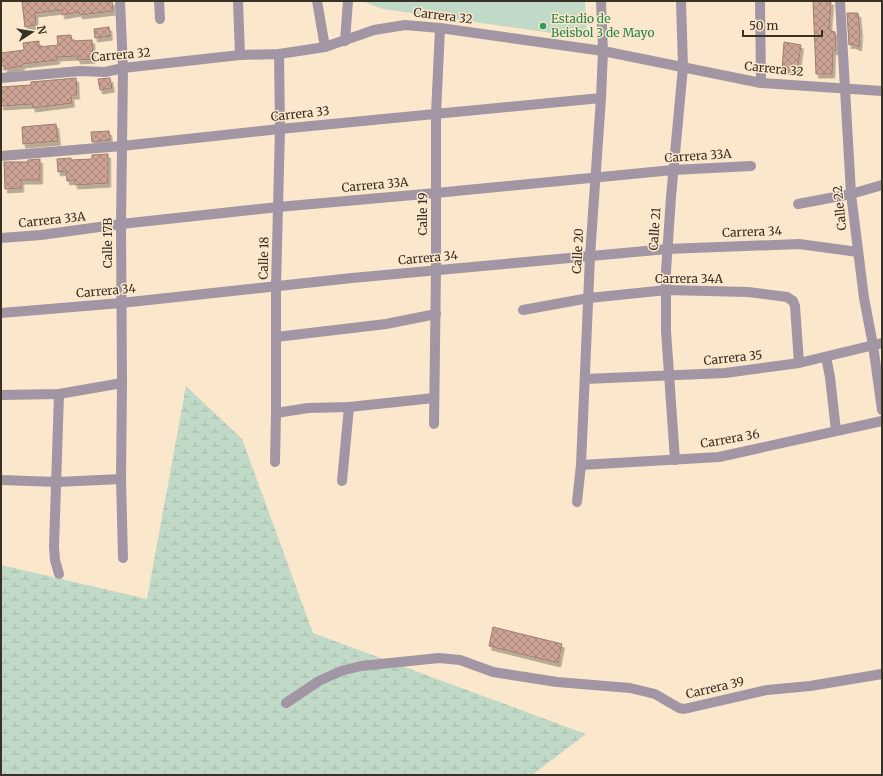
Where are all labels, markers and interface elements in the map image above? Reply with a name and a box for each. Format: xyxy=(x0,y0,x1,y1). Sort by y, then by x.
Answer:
street label: Carrera 32 xyxy=(413,4,473,27)
place label: Estadio de Beisbol 3 de Mayo xyxy=(551,11,654,40)
north arrow xyxy=(12,12,52,52)
scale bar xyxy=(743,12,822,38)
text: 50 m xyxy=(749,18,778,33)
marker: Estadio de Beisbol 3 de Mayo xyxy=(538,21,548,31)
text: N xyxy=(34,24,50,36)
street label: Carrera 32 xyxy=(91,44,151,65)
street label: Carrera 32 xyxy=(744,58,804,79)
street label: Carrera 33 xyxy=(270,103,330,124)
street label: Carrera 33A xyxy=(664,146,733,165)
street label: Carrera 33A xyxy=(341,174,410,195)
street label: Calle 22 xyxy=(830,185,849,231)
street label: Calle 19 xyxy=(415,192,430,236)
street label: Calle 21 xyxy=(646,206,664,251)
street label: Carrera 33A xyxy=(18,208,87,230)
street label: Calle 17B xyxy=(100,218,115,268)
street label: Carrera 34 xyxy=(722,223,783,240)
street label: Calle 20 xyxy=(569,228,586,274)
street label: Calle 18 xyxy=(256,236,271,280)
street label: Carrera 34 xyxy=(398,247,459,268)
street label: Carrera 34A xyxy=(655,271,724,286)
street label: Carrera 34 xyxy=(76,280,137,301)
street label: Carrera 35 xyxy=(703,347,763,368)
street label: Carrera 36 xyxy=(699,426,761,451)
street label: Carrera 39 xyxy=(684,674,746,702)

